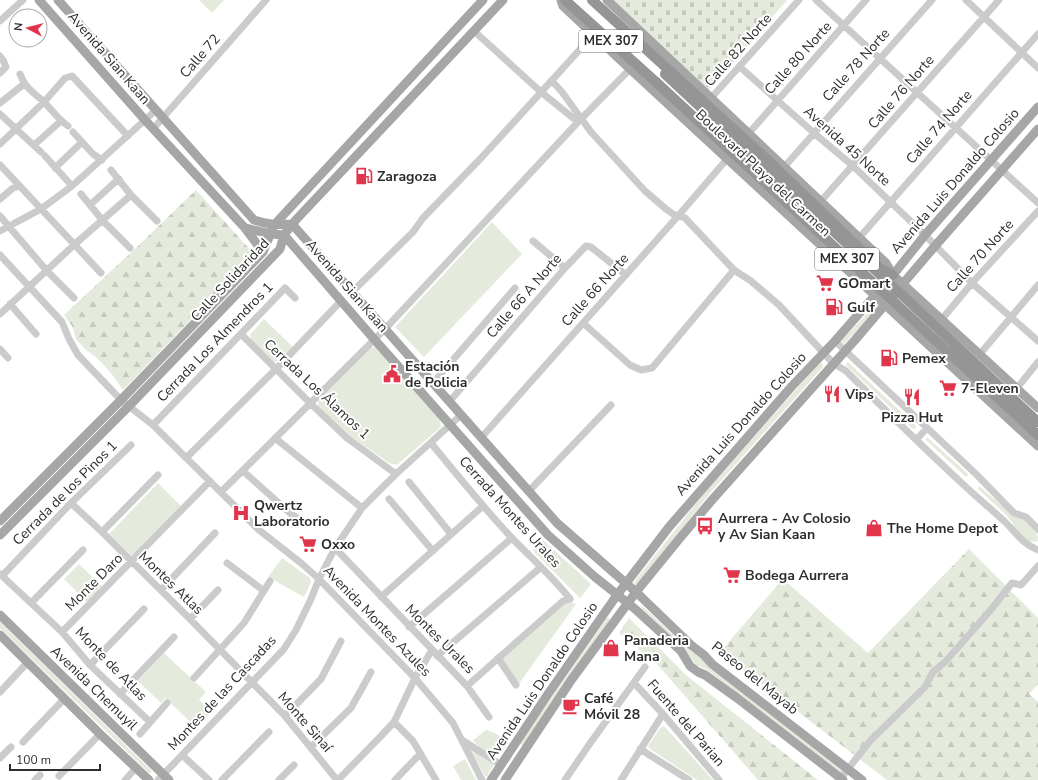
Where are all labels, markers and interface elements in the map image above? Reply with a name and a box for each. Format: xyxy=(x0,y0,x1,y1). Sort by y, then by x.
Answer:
north arrow xyxy=(8,8,48,48)
street label: Avenida Sian Kaan xyxy=(63,8,155,108)
street label: Calle 82 Norte xyxy=(700,9,776,91)
street label: Calle 80 Norte xyxy=(760,17,836,99)
text: N xyxy=(11,22,27,32)
street label: Calle 78 Norte xyxy=(818,24,894,106)
street label: Calle 72 xyxy=(176,30,224,82)
road number: MEX 307 xyxy=(579,30,643,52)
street label: Calle 76 Norte xyxy=(864,51,938,133)
street label: Calle 74 Norte xyxy=(902,86,976,168)
street label: Avenida 45 Norte xyxy=(799,102,895,190)
street label: Avenida Luis Donaldo Colosio xyxy=(886,104,1024,258)
street label: Boulevard Playa del Carmen xyxy=(691,105,835,241)
fuel station icon: Zaragoza xyxy=(354,166,374,186)
place label: Zaragoza xyxy=(377,167,437,186)
street label: Calle 70 Norte xyxy=(942,215,1018,297)
street label: Calle Solidaridad xyxy=(186,234,274,326)
street label: Avenida Sian Kaan xyxy=(301,236,393,336)
road number: MEX 307 xyxy=(815,248,879,270)
street label: Calle 66 Norte xyxy=(557,249,633,331)
street label: Calle 66 A Norte xyxy=(482,250,566,342)
supermarket icon: GOmart xyxy=(815,273,835,293)
place label: GOmart xyxy=(838,274,891,293)
street label: Cerrada Los Almendros 1 xyxy=(153,278,277,406)
fuel station icon: Gulf xyxy=(824,297,844,317)
place label: Gulf xyxy=(847,298,876,317)
street label: Cerrada Los Álamos 1 xyxy=(260,335,374,443)
street label: Avenida Luis Donaldo Colosio xyxy=(671,348,811,500)
fuel station icon: Pemex xyxy=(879,348,899,368)
place label: Pemex xyxy=(902,349,946,368)
place label: Estación de Policia xyxy=(405,357,467,392)
public building icon: Estación de Policia xyxy=(382,364,402,384)
supermarket icon: 7-Eleven xyxy=(938,378,958,398)
place label: 7-Eleven xyxy=(961,379,1019,398)
restaurant icon: Vips xyxy=(822,384,842,404)
place label: Vips xyxy=(844,385,874,404)
restaurant icon: Pizza Hut xyxy=(902,387,922,407)
place label: Pizza Hut xyxy=(881,408,943,427)
street label: Cerrada de los Pinos 1 xyxy=(8,436,122,550)
street label: Cerrada Montes Urales xyxy=(455,452,565,572)
place label: Qwertz Laboratorio xyxy=(254,496,330,531)
hospital icon: Qwertz Laboratorio xyxy=(231,503,251,523)
place label: Aurrera - Av Colosio y Av Sian Kaan xyxy=(717,509,851,544)
bus stop icon: Aurrera - Av Colosio y Av Sian Kaan xyxy=(695,516,715,536)
shop icon: The Home Depot xyxy=(864,518,884,538)
place label: The Home Depot xyxy=(887,519,998,538)
supermarket icon: Oxxo xyxy=(298,534,318,554)
place label: Oxxo xyxy=(321,535,355,554)
street label: Montes Atlas xyxy=(134,547,208,619)
street label: Monte Daro xyxy=(61,549,127,615)
street label: Avenida Montes Azules xyxy=(319,561,435,681)
supermarket icon: Bodega Aurrera xyxy=(722,565,742,585)
place label: Bodega Aurrera xyxy=(745,566,849,585)
street label: Avenida Luis Donaldo Colosio xyxy=(482,598,602,764)
street label: Montes Urales xyxy=(401,600,479,678)
street label: Monte de Atlas xyxy=(71,623,151,705)
street label: Montes de las Cascadas xyxy=(164,631,281,755)
place label: Panaderia Mana xyxy=(624,631,689,666)
street label: Paseo del Mayab xyxy=(708,637,802,719)
shop icon: Panaderia Mana xyxy=(601,638,621,658)
street label: Avenida Chemuyil xyxy=(46,642,142,735)
street label: Fuente del Parian xyxy=(643,675,729,771)
street label: Monte Sinaí xyxy=(274,688,337,757)
place label: Café Móvil 28 xyxy=(584,689,640,724)
cafe icon: Café Móvil 28 xyxy=(561,696,581,716)
scale bar xyxy=(10,746,100,772)
text: 100 m xyxy=(16,752,51,768)

